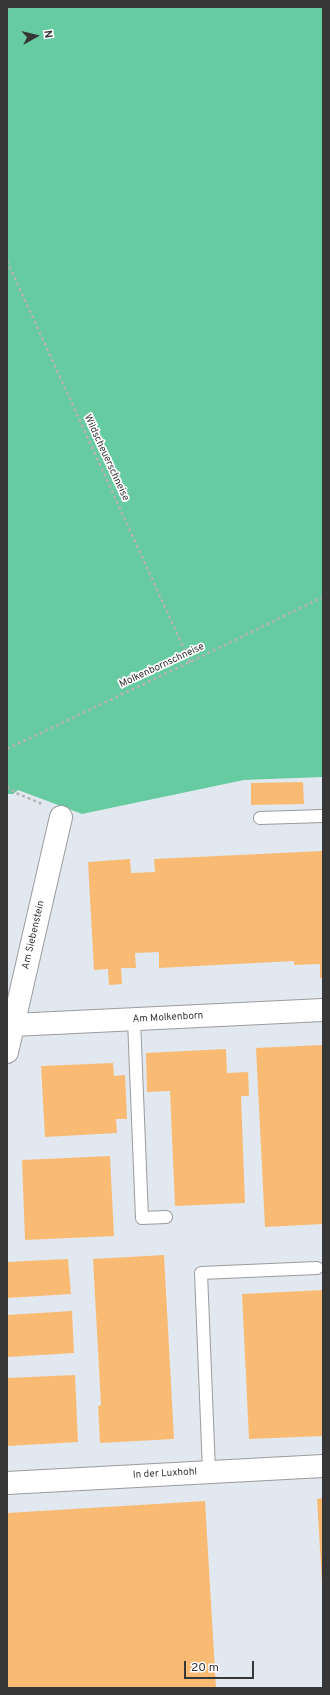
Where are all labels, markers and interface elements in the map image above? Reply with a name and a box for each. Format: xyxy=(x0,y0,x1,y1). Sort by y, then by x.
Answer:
north arrow xyxy=(16,16,56,56)
text: N xyxy=(40,29,55,39)
street label: Wildscheuerschneise xyxy=(81,413,131,503)
street label: Molkenbornschneise xyxy=(118,641,206,691)
street label: Am Siebenstein xyxy=(20,899,48,971)
street label: Am Molkenborn xyxy=(132,1010,204,1026)
street label: In der Luxhohl xyxy=(133,1466,197,1482)
scale bar xyxy=(186,1653,256,1679)
text: 20 m xyxy=(191,1660,219,1676)

